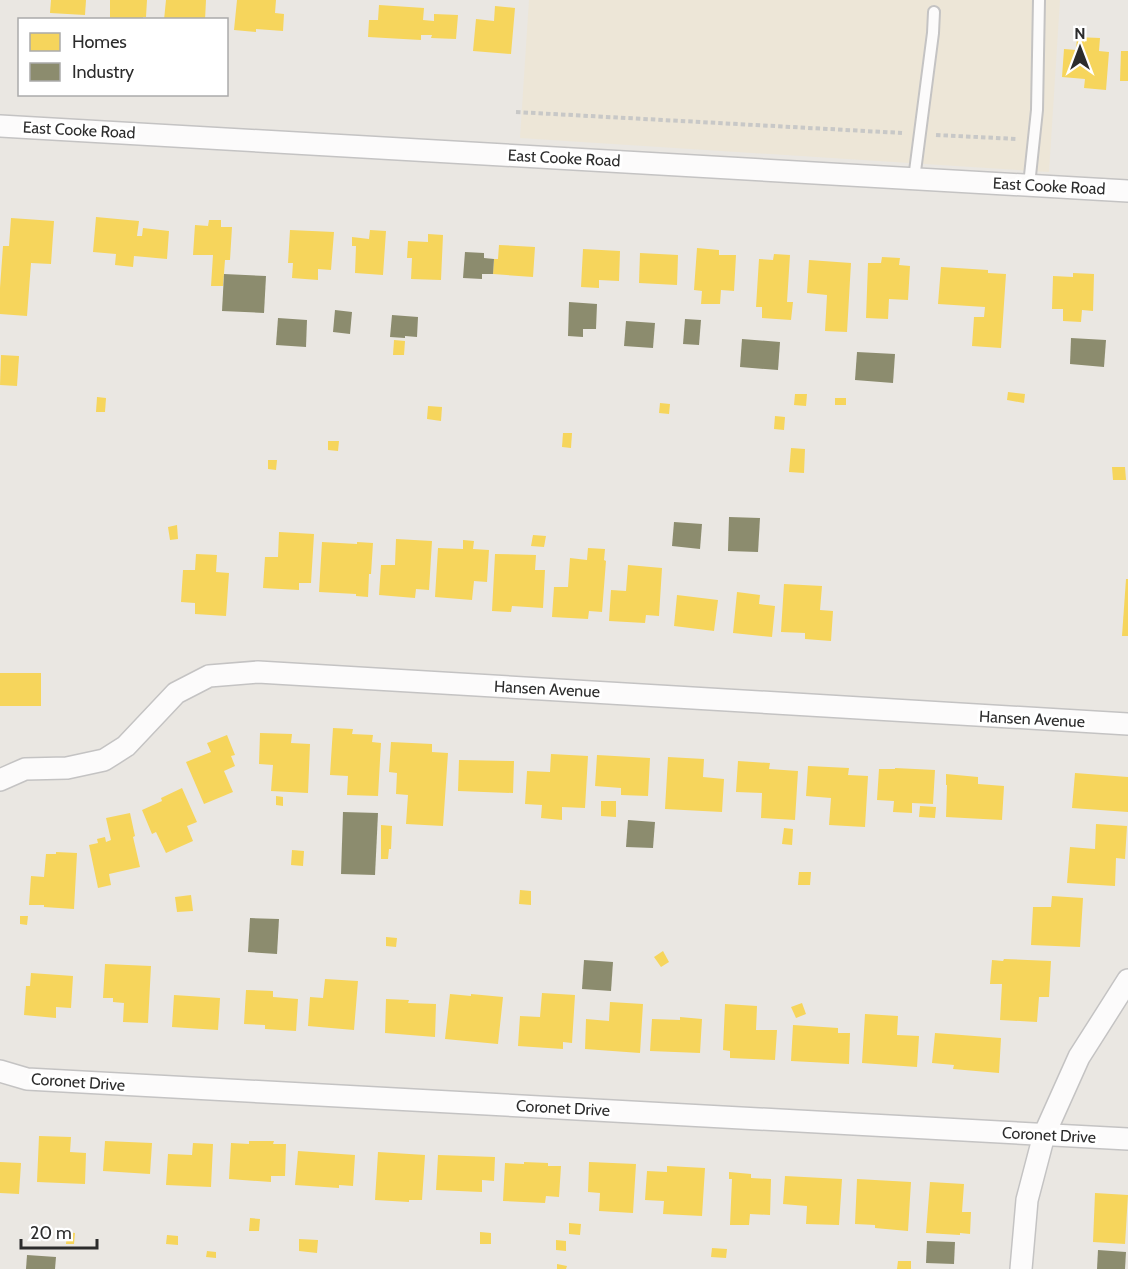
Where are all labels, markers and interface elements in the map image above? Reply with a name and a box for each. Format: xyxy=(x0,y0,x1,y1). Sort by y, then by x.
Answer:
legend xyxy=(18,18,228,96)
north arrow xyxy=(1050,18,1110,78)
text: N xyxy=(1074,24,1086,43)
text: Homes xyxy=(72,31,127,53)
text: Industry xyxy=(72,61,134,83)
street label: East Cooke Road xyxy=(22,118,136,142)
street label: East Cooke Road xyxy=(507,146,621,170)
street label: East Cooke Road xyxy=(992,174,1106,198)
street label: Hansen Avenue xyxy=(494,677,600,701)
street label: Hansen Avenue xyxy=(979,707,1085,731)
street label: Coronet Drive xyxy=(30,1069,126,1095)
street label: Coronet Drive xyxy=(516,1096,610,1120)
street label: Coronet Drive xyxy=(1002,1123,1096,1147)
scale bar xyxy=(21,1212,98,1250)
text: 20 m xyxy=(30,1222,72,1244)

